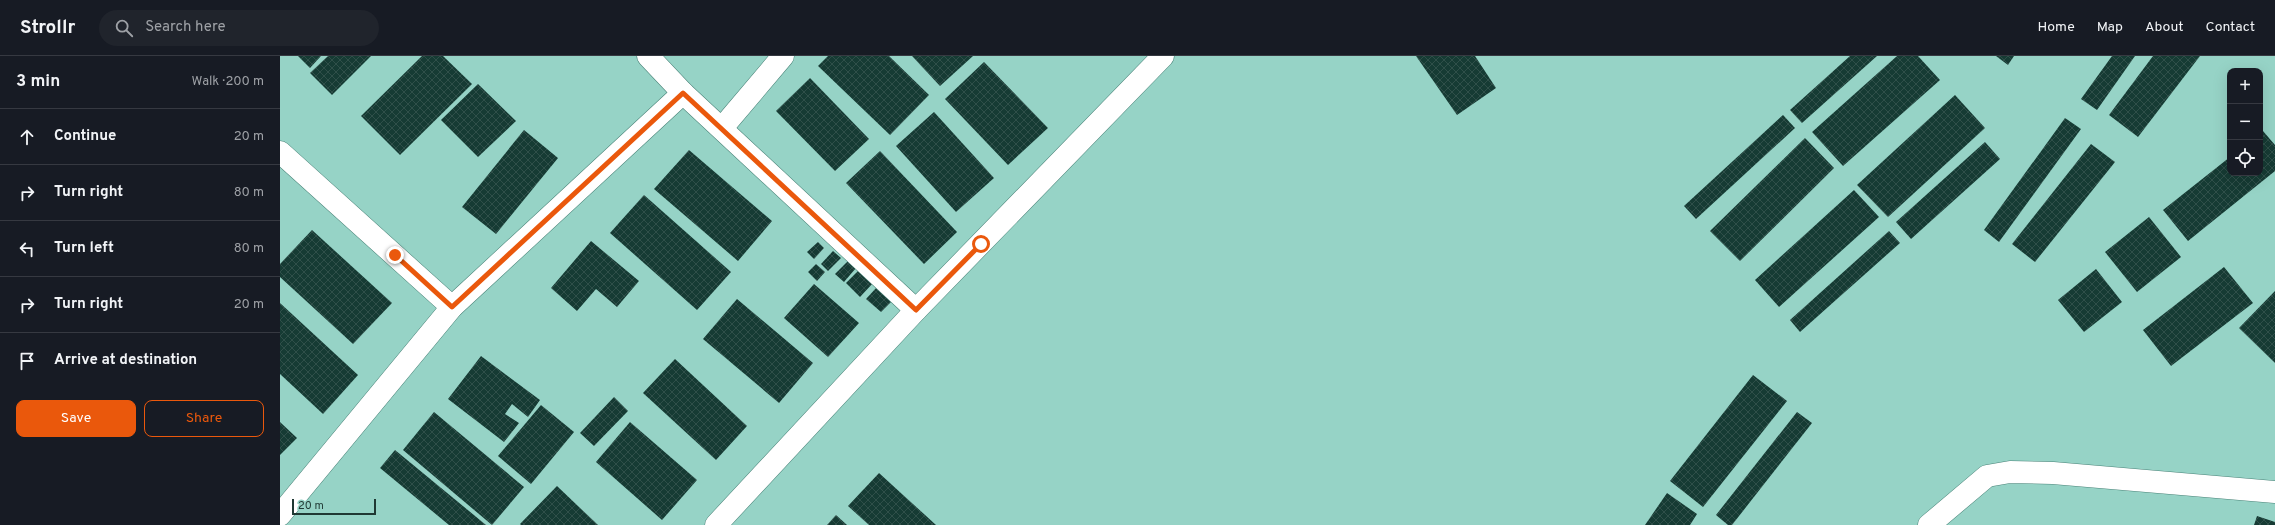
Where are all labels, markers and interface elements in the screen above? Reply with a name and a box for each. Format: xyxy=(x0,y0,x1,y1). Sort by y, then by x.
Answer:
search box xyxy=(99,10,379,46)
text: Strollr xyxy=(20,16,75,40)
icon: search xyxy=(113,17,135,39)
text: Search here xyxy=(145,18,225,37)
text: Home xyxy=(2038,19,2075,36)
text: Map xyxy=(2097,19,2123,36)
text: About xyxy=(2145,19,2184,36)
text: Contact xyxy=(2206,19,2255,36)
map controls xyxy=(2227,68,2263,176)
button: + xyxy=(2227,68,2263,104)
text: 3 min xyxy=(16,71,60,93)
text: Walk · 200 m xyxy=(192,74,264,90)
button: − xyxy=(2227,104,2263,140)
icon: ahead xyxy=(16,126,38,148)
text: Continue xyxy=(54,127,116,146)
text: 20 m xyxy=(234,129,264,145)
button: locate xyxy=(2227,140,2263,176)
icon: right xyxy=(16,182,38,204)
text: Turn right xyxy=(54,183,123,202)
text: 80 m xyxy=(234,185,264,201)
route start xyxy=(972,235,990,253)
icon: left xyxy=(16,238,38,260)
text: Turn left xyxy=(54,239,114,258)
text: 80 m xyxy=(234,241,264,257)
route end xyxy=(386,246,404,264)
icon: right xyxy=(16,294,38,316)
text: Turn right xyxy=(54,295,123,314)
text: 20 m xyxy=(234,297,264,313)
icon: arrive xyxy=(16,350,38,372)
text: Arrive at destination xyxy=(54,351,197,370)
button: Save xyxy=(16,400,136,437)
button: Share xyxy=(144,400,264,437)
scale bar xyxy=(292,497,376,516)
text: 20 m xyxy=(298,499,324,513)

